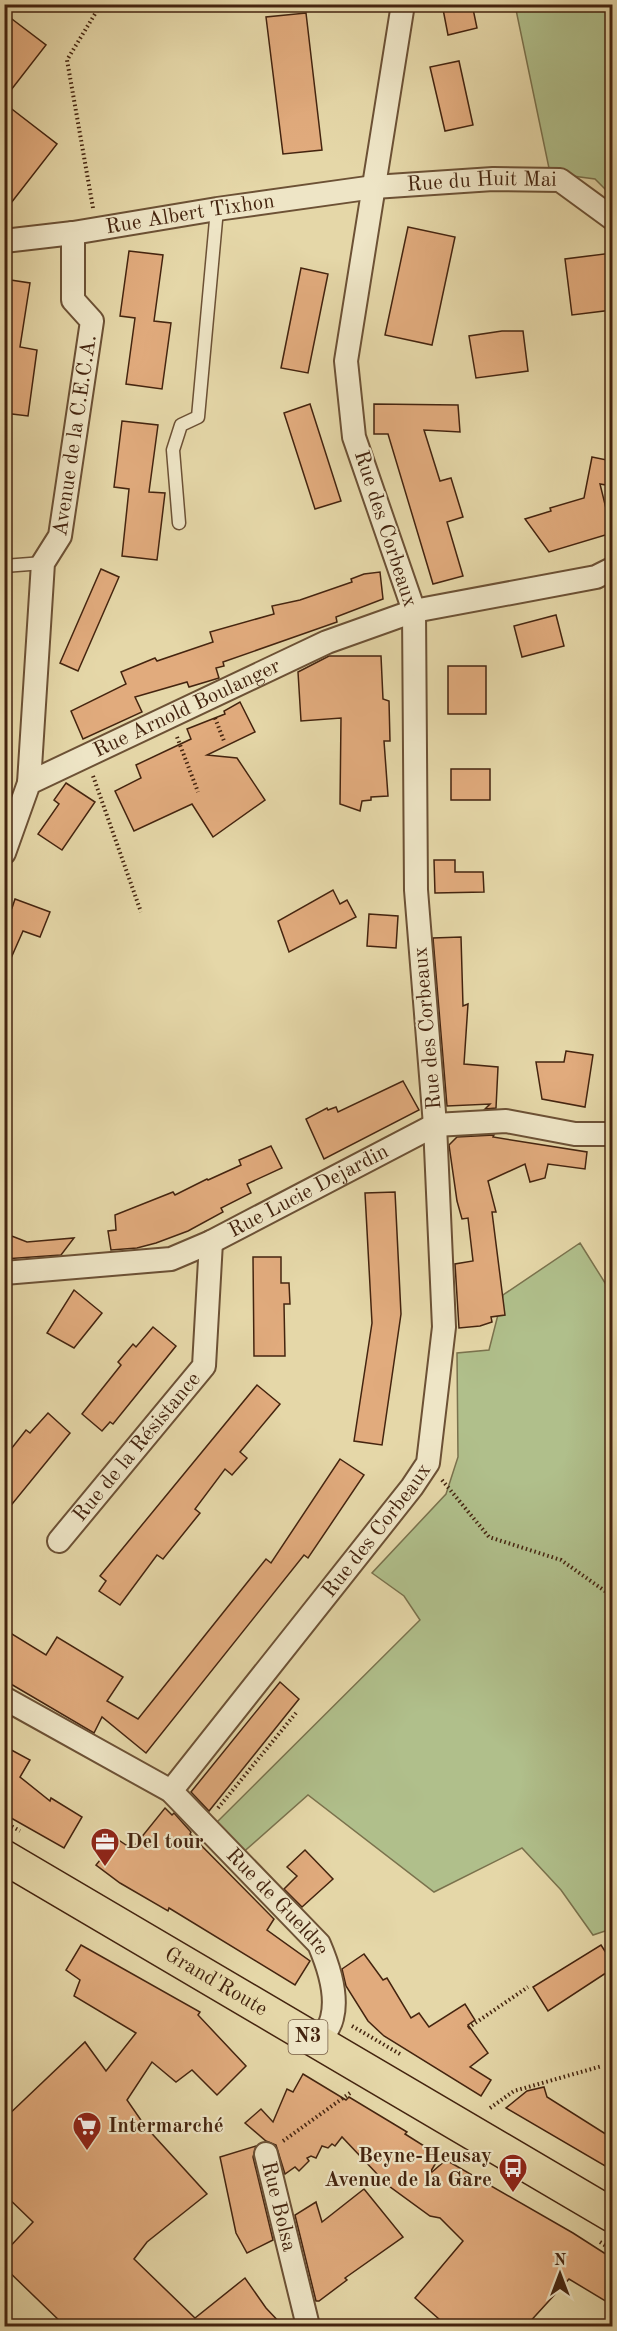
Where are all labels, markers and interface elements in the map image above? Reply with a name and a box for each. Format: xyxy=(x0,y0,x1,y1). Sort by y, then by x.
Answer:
street label: Rue du Huit Mai xyxy=(406,169,557,195)
street label: Rue Albert Tixhon xyxy=(104,191,276,238)
street label: Avenue de la C.E.C.A. xyxy=(50,333,100,538)
street label: Rue des Corbeaux xyxy=(350,448,420,610)
street label: Rue Arnold Boulanger xyxy=(90,655,284,761)
street label: Rue des Corbeaux xyxy=(410,946,446,1110)
street label: Rue Lucie Dejardin xyxy=(225,1141,392,1241)
street label: Rue de la Résistance xyxy=(69,1368,205,1526)
street label: Rue des Corbeaux xyxy=(318,1460,435,1601)
office icon: Del tour xyxy=(89,1826,121,1868)
place label: Del tour xyxy=(126,1832,204,1853)
street label: Rue de Gueldre xyxy=(222,1844,333,1958)
street label: Grand'Route xyxy=(161,1944,271,2020)
road number: N3 xyxy=(288,2020,328,2054)
supermarket icon: Intermarché xyxy=(71,2110,103,2152)
place label: Intermarché xyxy=(108,2116,224,2137)
place label: Beyne-Heusay Avenue de la Gare xyxy=(324,2146,492,2191)
bus stop icon: Beyne-Heusay Avenue de la Gare xyxy=(497,2152,529,2194)
street label: Rue Bolsa xyxy=(258,2159,300,2254)
north arrow xyxy=(530,2244,590,2304)
text: N xyxy=(554,2253,567,2269)

